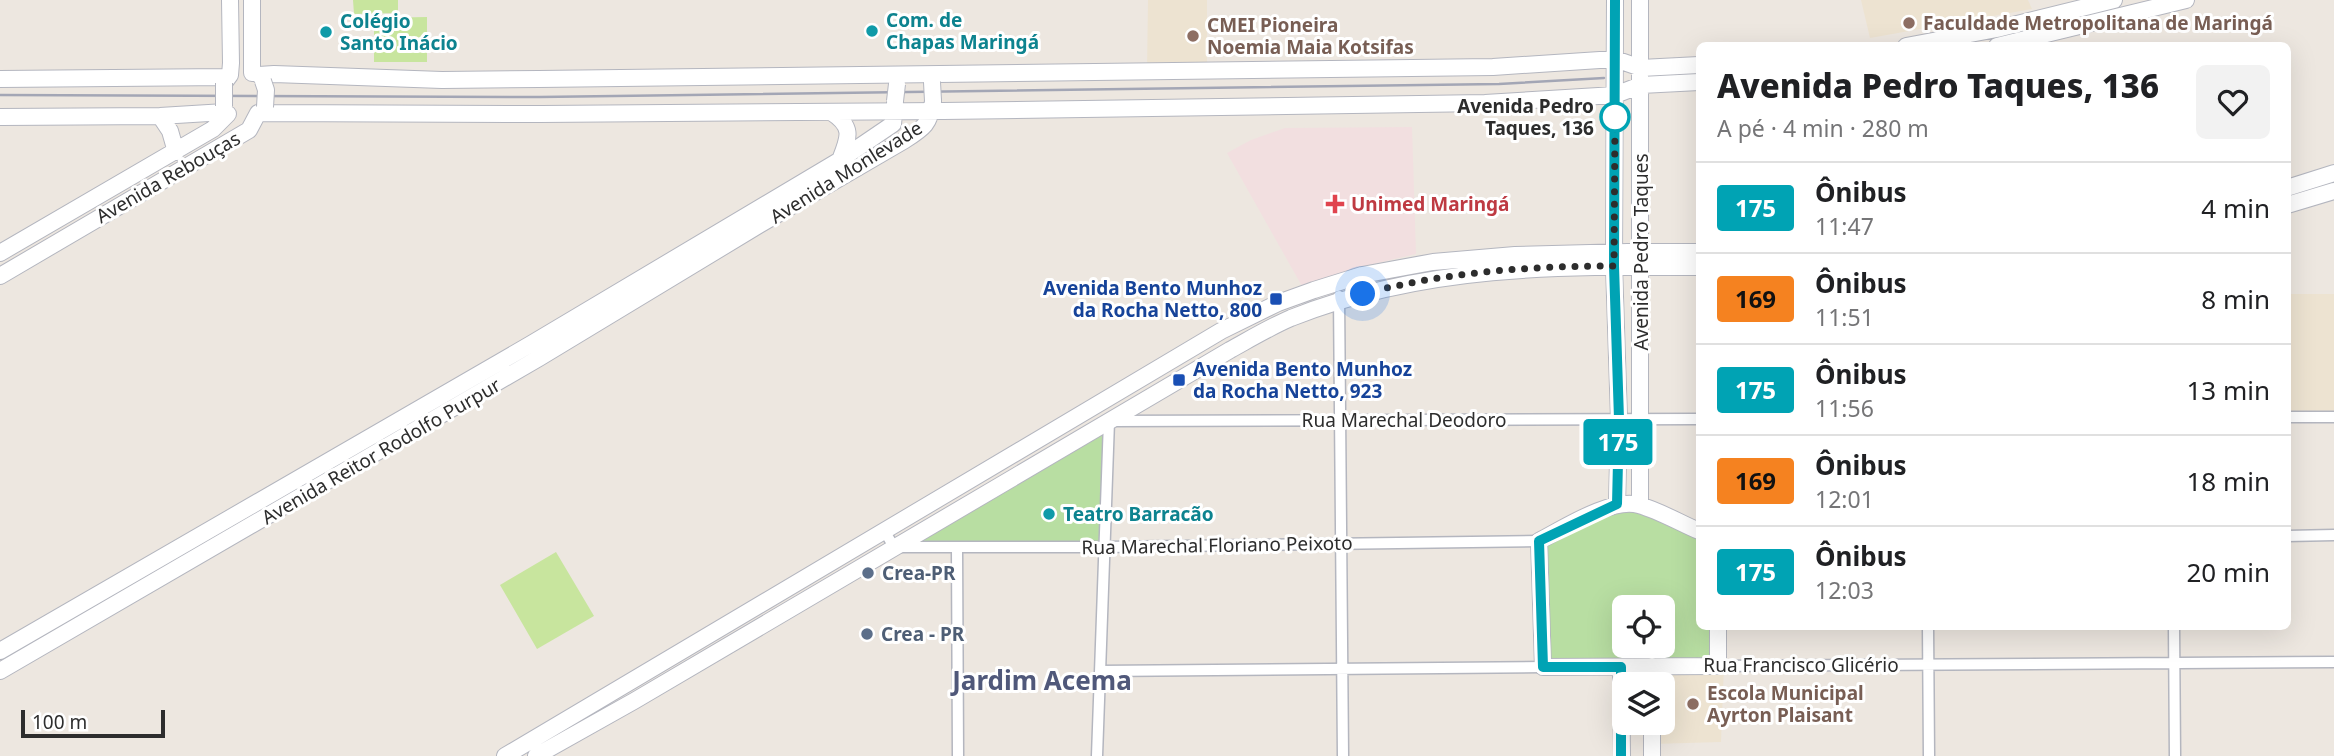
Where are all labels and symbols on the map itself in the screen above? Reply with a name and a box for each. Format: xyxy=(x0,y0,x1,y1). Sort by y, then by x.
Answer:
place label: Com. de Chapas Maringá xyxy=(886,7,1039,55)
place label: Colégio Santo Inácio xyxy=(340,8,458,56)
place label: Faculdade Metropolitana de Maringá xyxy=(1923,10,2273,36)
place label: CMEI Pioneira Noemia Maia Kotsifas xyxy=(1207,12,1414,60)
marker: Faculdade Metropolitana de Maringá xyxy=(1901,15,1917,31)
marker: Com. de Chapas Maringá xyxy=(864,23,880,39)
marker: Colégio Santo Inácio xyxy=(318,24,334,40)
marker: CMEI Pioneira Noemia Maia Kotsifas xyxy=(1185,28,1201,44)
place label: Avenida Pedro Taques, 136 xyxy=(1457,93,1594,141)
marker: Avenida Pedro Taques, 136 xyxy=(1600,102,1630,132)
street label: Avenida Monlevade xyxy=(765,115,927,229)
street label: Avenida Rebouças xyxy=(91,125,245,229)
street label: Avenida Pedro Taques xyxy=(1628,153,1654,351)
place label: Unimed Maringá xyxy=(1351,191,1509,217)
marker: Unimed Maringá xyxy=(1325,194,1345,214)
place label: Avenida Bento Munhoz da Rocha Netto, 800 xyxy=(1043,275,1262,323)
your location xyxy=(1345,276,1380,311)
marker: Avenida Bento Munhoz da Rocha Netto, 800 xyxy=(1268,291,1284,307)
place label: Avenida Bento Munhoz da Rocha Netto, 923 xyxy=(1193,356,1412,404)
street label: Avenida Reitor Rodolfo Purpur xyxy=(257,372,505,530)
marker: Avenida Bento Munhoz da Rocha Netto, 923 xyxy=(1171,372,1187,388)
street label: Rua Marechal Deodoro xyxy=(1302,407,1506,433)
line badge: 175 xyxy=(1578,419,1658,465)
place label: Teatro Barracão xyxy=(1063,501,1214,527)
marker: Teatro Barracão xyxy=(1041,506,1057,522)
street label: Rua Marechal Floriano Peixoto xyxy=(1081,530,1353,560)
place label: Crea-PR xyxy=(882,560,956,586)
marker: Crea-PR xyxy=(860,565,876,581)
place label: Crea - PR xyxy=(881,621,965,647)
marker: Crea - PR xyxy=(859,626,875,642)
street label: Rua Francisco Glicério xyxy=(1703,652,1899,678)
district label: Jardim Acema xyxy=(950,662,1132,698)
place label: Escola Municipal Ayrton Plaisant xyxy=(1707,680,1864,728)
marker: Escola Municipal Ayrton Plaisant xyxy=(1685,696,1701,712)
scale bar xyxy=(21,707,164,739)

